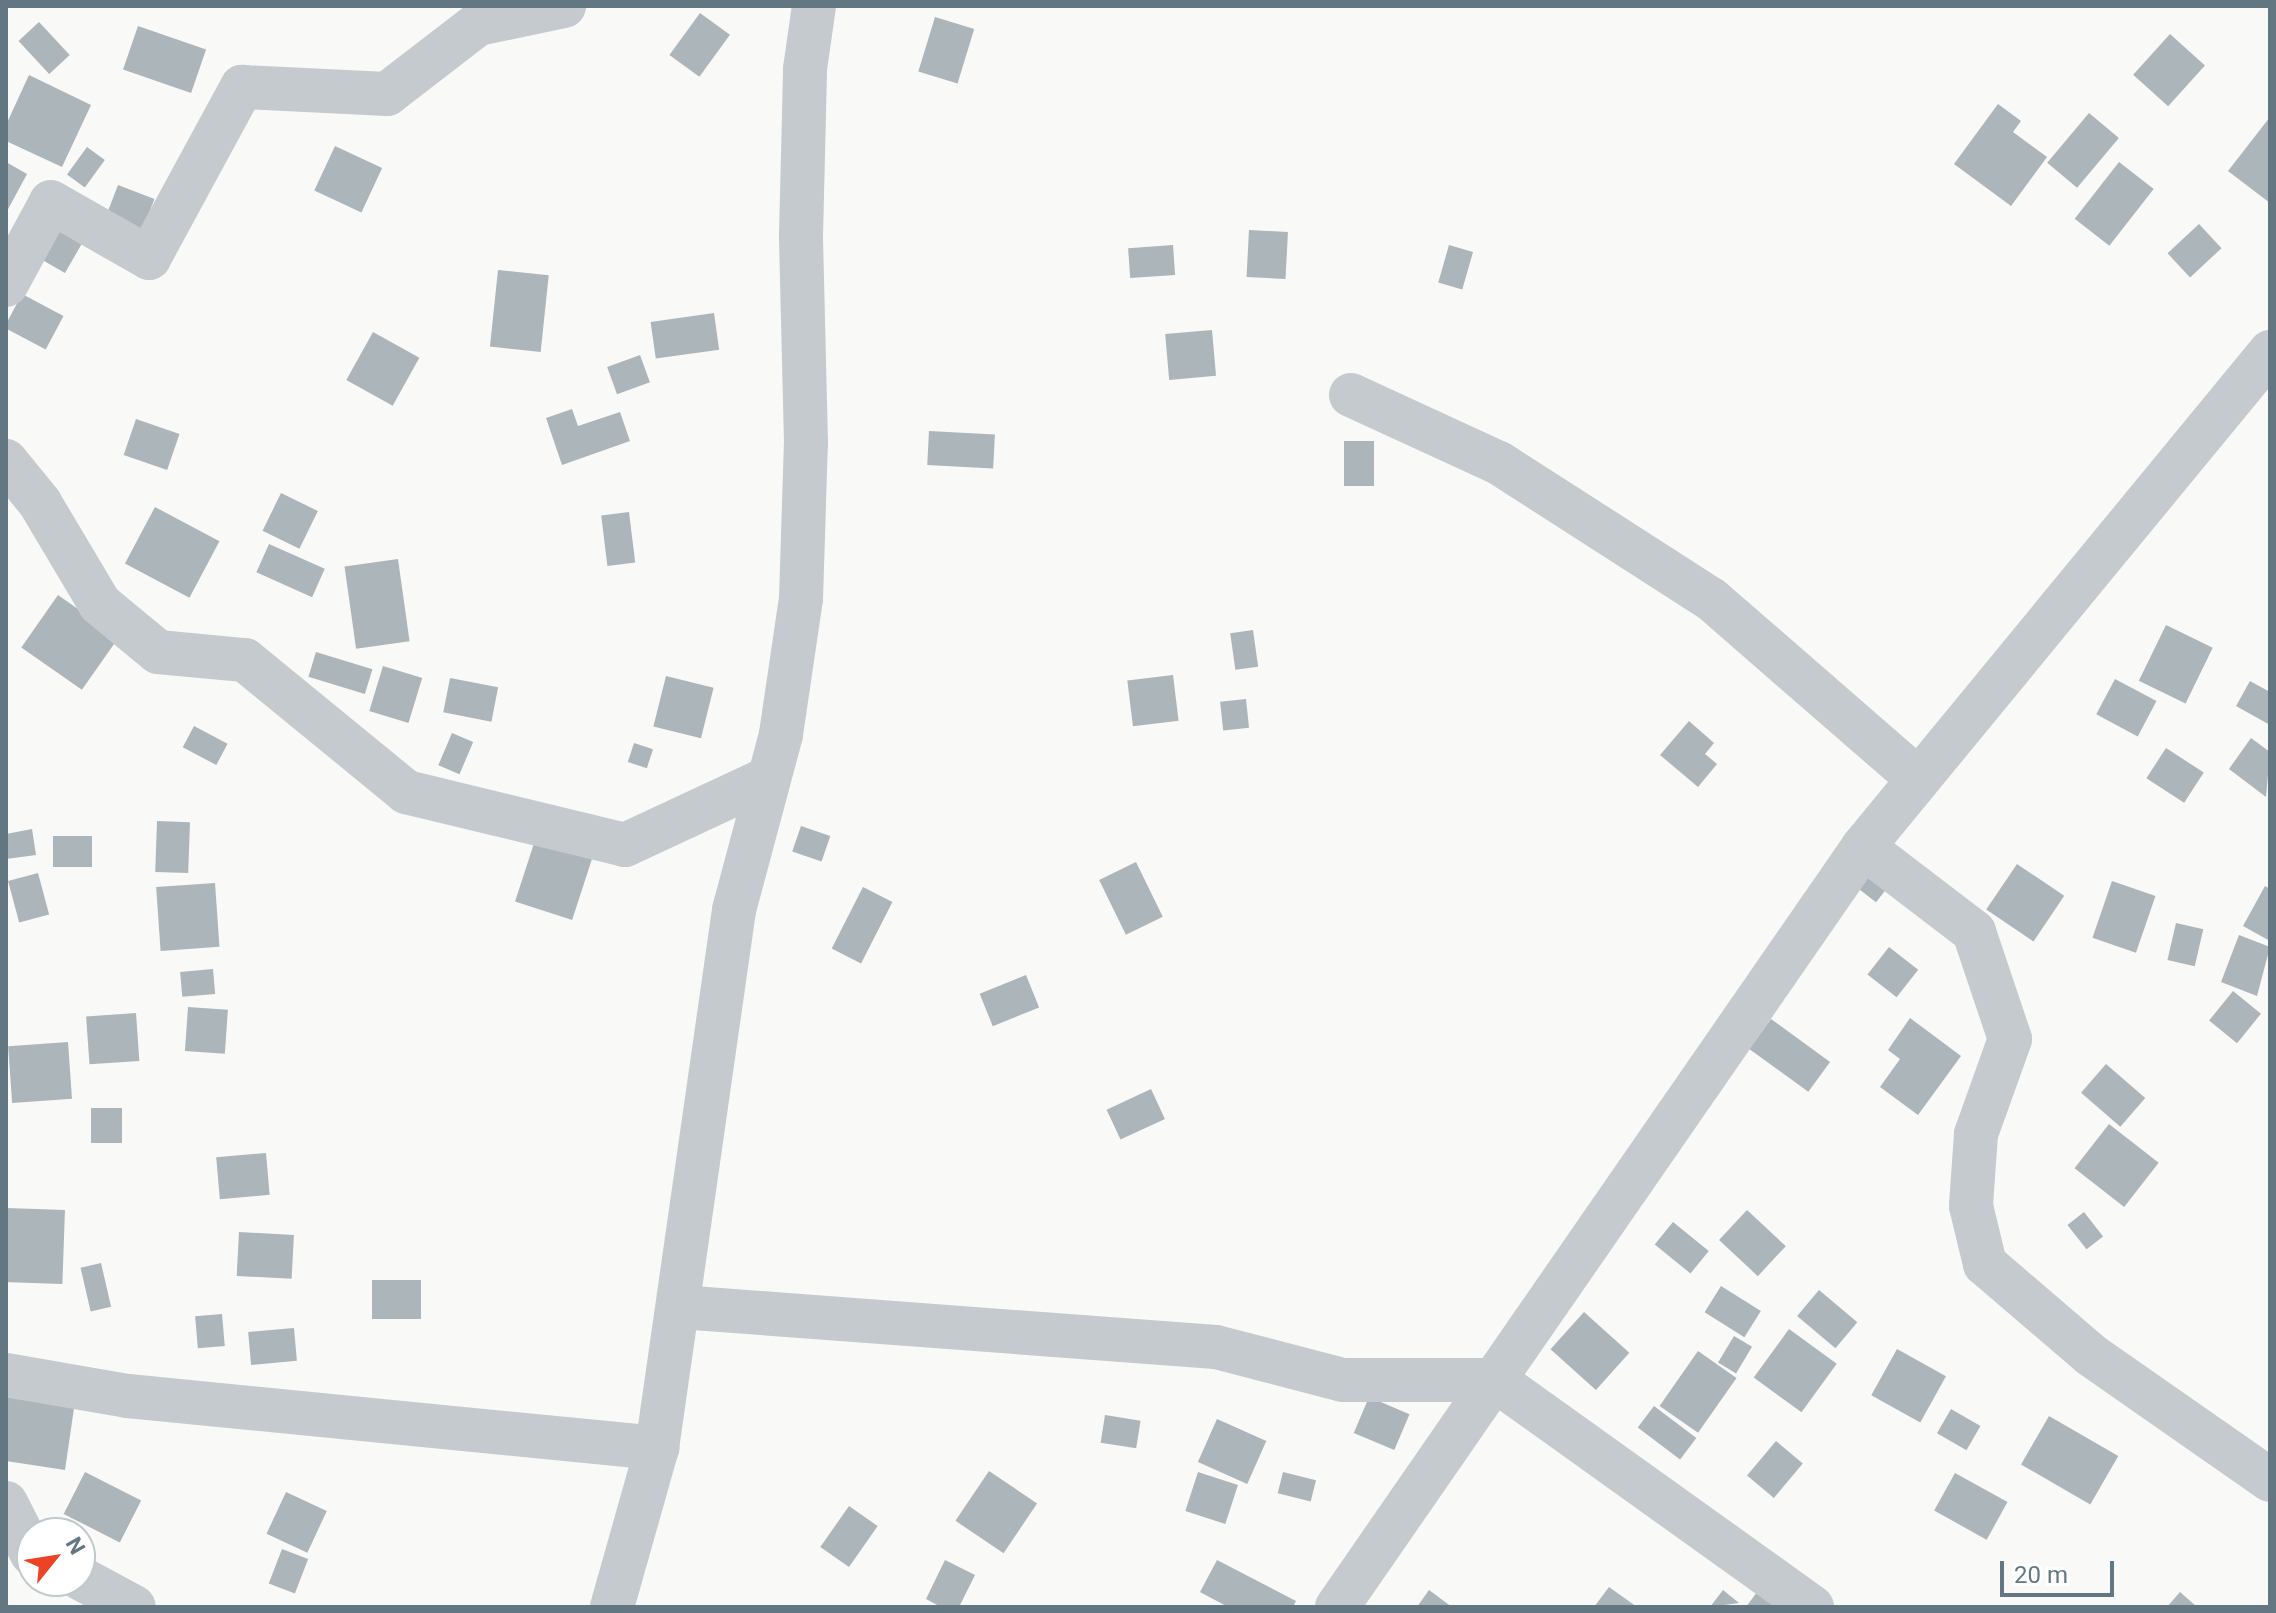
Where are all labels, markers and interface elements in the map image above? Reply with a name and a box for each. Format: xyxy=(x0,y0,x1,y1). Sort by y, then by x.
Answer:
north arrow xyxy=(16,1517,96,1597)
text: N xyxy=(61,1533,90,1559)
scale bar xyxy=(2004,1545,2118,1595)
text: 20 m xyxy=(2014,1561,2068,1589)

